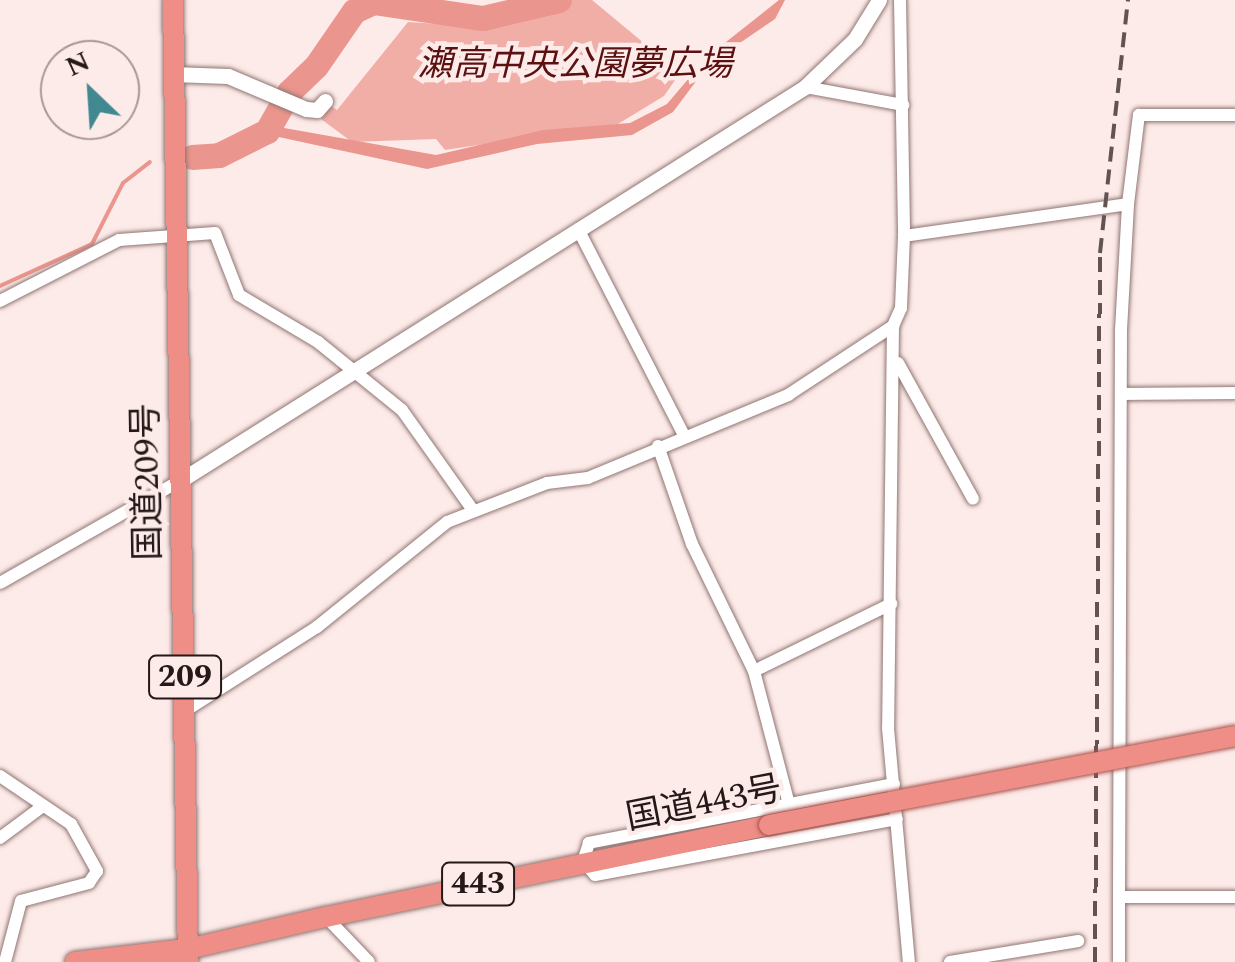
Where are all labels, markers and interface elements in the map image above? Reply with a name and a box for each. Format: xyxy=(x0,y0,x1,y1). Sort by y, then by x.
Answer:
north arrow xyxy=(40,40,140,140)
text: N xyxy=(59,40,97,88)
park label: 瀬高中央公園夢広場 xyxy=(418,44,732,86)
street label: 国道209号 xyxy=(126,403,170,561)
road number: 209 xyxy=(148,650,222,704)
street label: 国道443号 xyxy=(623,768,785,840)
road number: 443 xyxy=(440,857,516,911)

